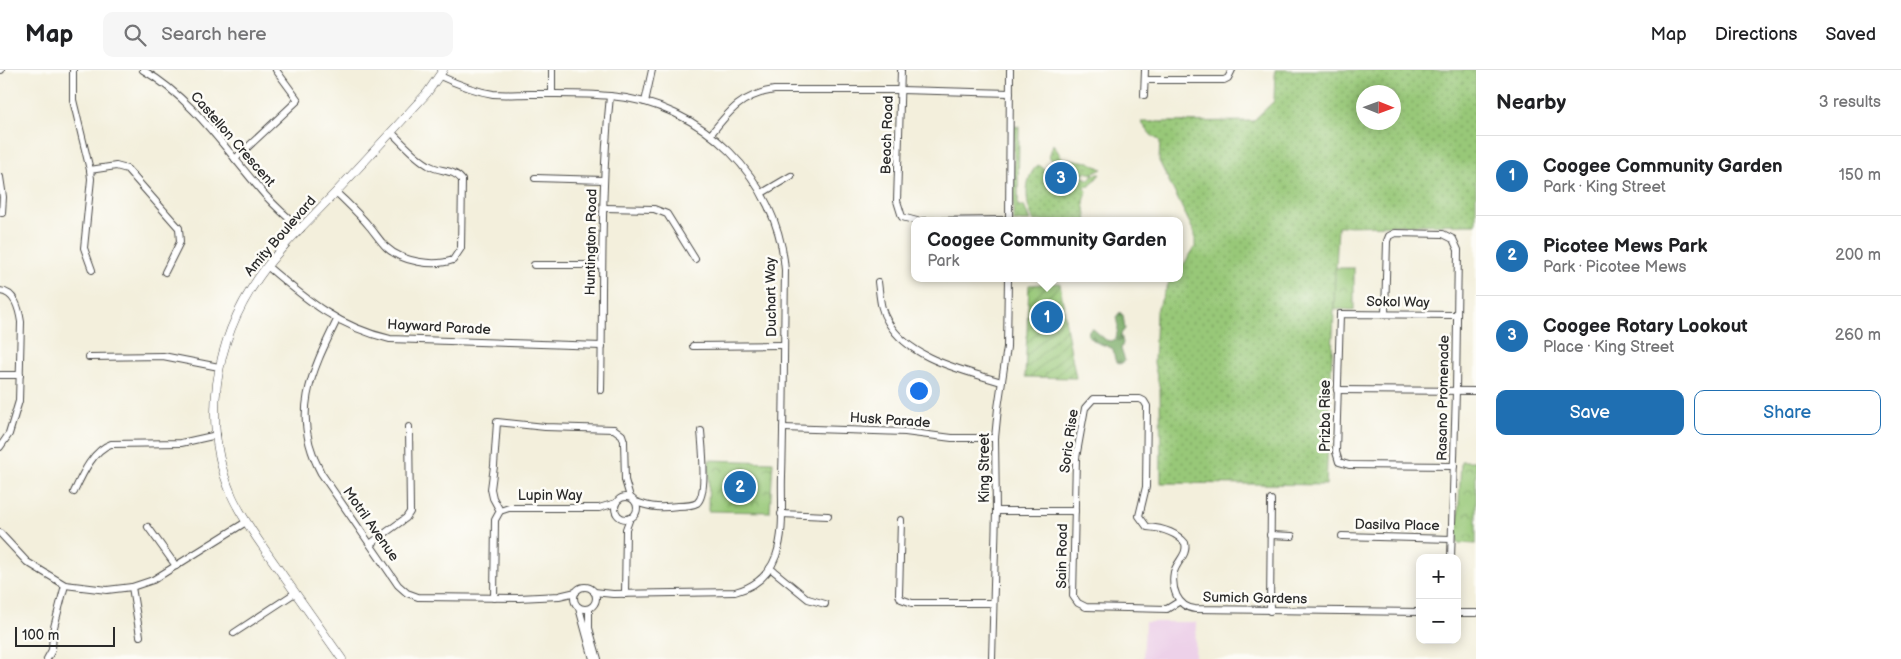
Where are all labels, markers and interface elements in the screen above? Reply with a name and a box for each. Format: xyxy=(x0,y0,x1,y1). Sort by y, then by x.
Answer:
search box xyxy=(103,12,453,57)
text: Map xyxy=(25,20,73,49)
icon: search xyxy=(121,21,149,49)
text: Search here xyxy=(161,23,267,46)
text: Map xyxy=(1651,24,1687,45)
text: Directions xyxy=(1715,24,1797,45)
text: Saved xyxy=(1825,24,1876,45)
north arrow xyxy=(1356,85,1401,130)
street label: Castellon Crescent xyxy=(187,88,279,191)
text: Nearby xyxy=(1496,90,1566,115)
text: 3 results xyxy=(1819,93,1881,112)
street label: Beach Road xyxy=(877,95,897,175)
text: Coogee Community Garden xyxy=(1543,155,1783,178)
pin: 3 xyxy=(1045,159,1077,197)
text: 1 xyxy=(1509,166,1515,185)
text: 150 m xyxy=(1839,166,1881,185)
text: Park · King Street xyxy=(1543,178,1666,197)
street label: Huntington Road xyxy=(582,188,600,296)
street label: Amity Boulevard xyxy=(241,192,319,280)
popup xyxy=(911,217,1183,282)
text: Coogee Community Garden xyxy=(927,229,1167,252)
text: Picotee Mews Park xyxy=(1543,235,1708,258)
text: 2 xyxy=(1507,246,1517,265)
text: 200 m xyxy=(1835,246,1881,265)
text: Park xyxy=(927,252,959,271)
street label: Duchart Way xyxy=(762,256,780,337)
text: Park · Picotee Mews xyxy=(1543,258,1686,277)
street label: Sokol Way xyxy=(1366,293,1431,311)
pin: 1 xyxy=(1031,298,1063,336)
text: Coogee Rotary Lookout xyxy=(1543,315,1748,338)
street label: Hayward Parade xyxy=(387,316,491,338)
text: 3 xyxy=(1507,326,1517,345)
text: 260 m xyxy=(1835,326,1881,345)
street label: Rasano Promenade xyxy=(1433,335,1453,461)
text: Place · King Street xyxy=(1543,338,1674,357)
your location xyxy=(906,378,932,404)
street label: Prizba Rise xyxy=(1317,380,1334,452)
button: Save xyxy=(1496,390,1684,435)
button: Share xyxy=(1694,390,1881,435)
street label: Soric Rise xyxy=(1056,408,1082,474)
street label: Husk Parade xyxy=(849,409,931,431)
street label: King Street xyxy=(976,432,993,503)
pin: 2 xyxy=(724,468,756,506)
street label: Motril Avenue xyxy=(339,484,403,564)
street label: Lupin Way xyxy=(518,487,583,504)
street label: Dasilva Place xyxy=(1354,516,1440,534)
street label: Sain Road xyxy=(1053,523,1071,589)
map controls xyxy=(1416,554,1461,644)
button: + xyxy=(1416,554,1461,599)
street label: Sumich Gardens xyxy=(1203,589,1307,607)
button: − xyxy=(1416,599,1461,644)
scale bar xyxy=(15,624,115,647)
text: 100 m xyxy=(22,627,59,644)

